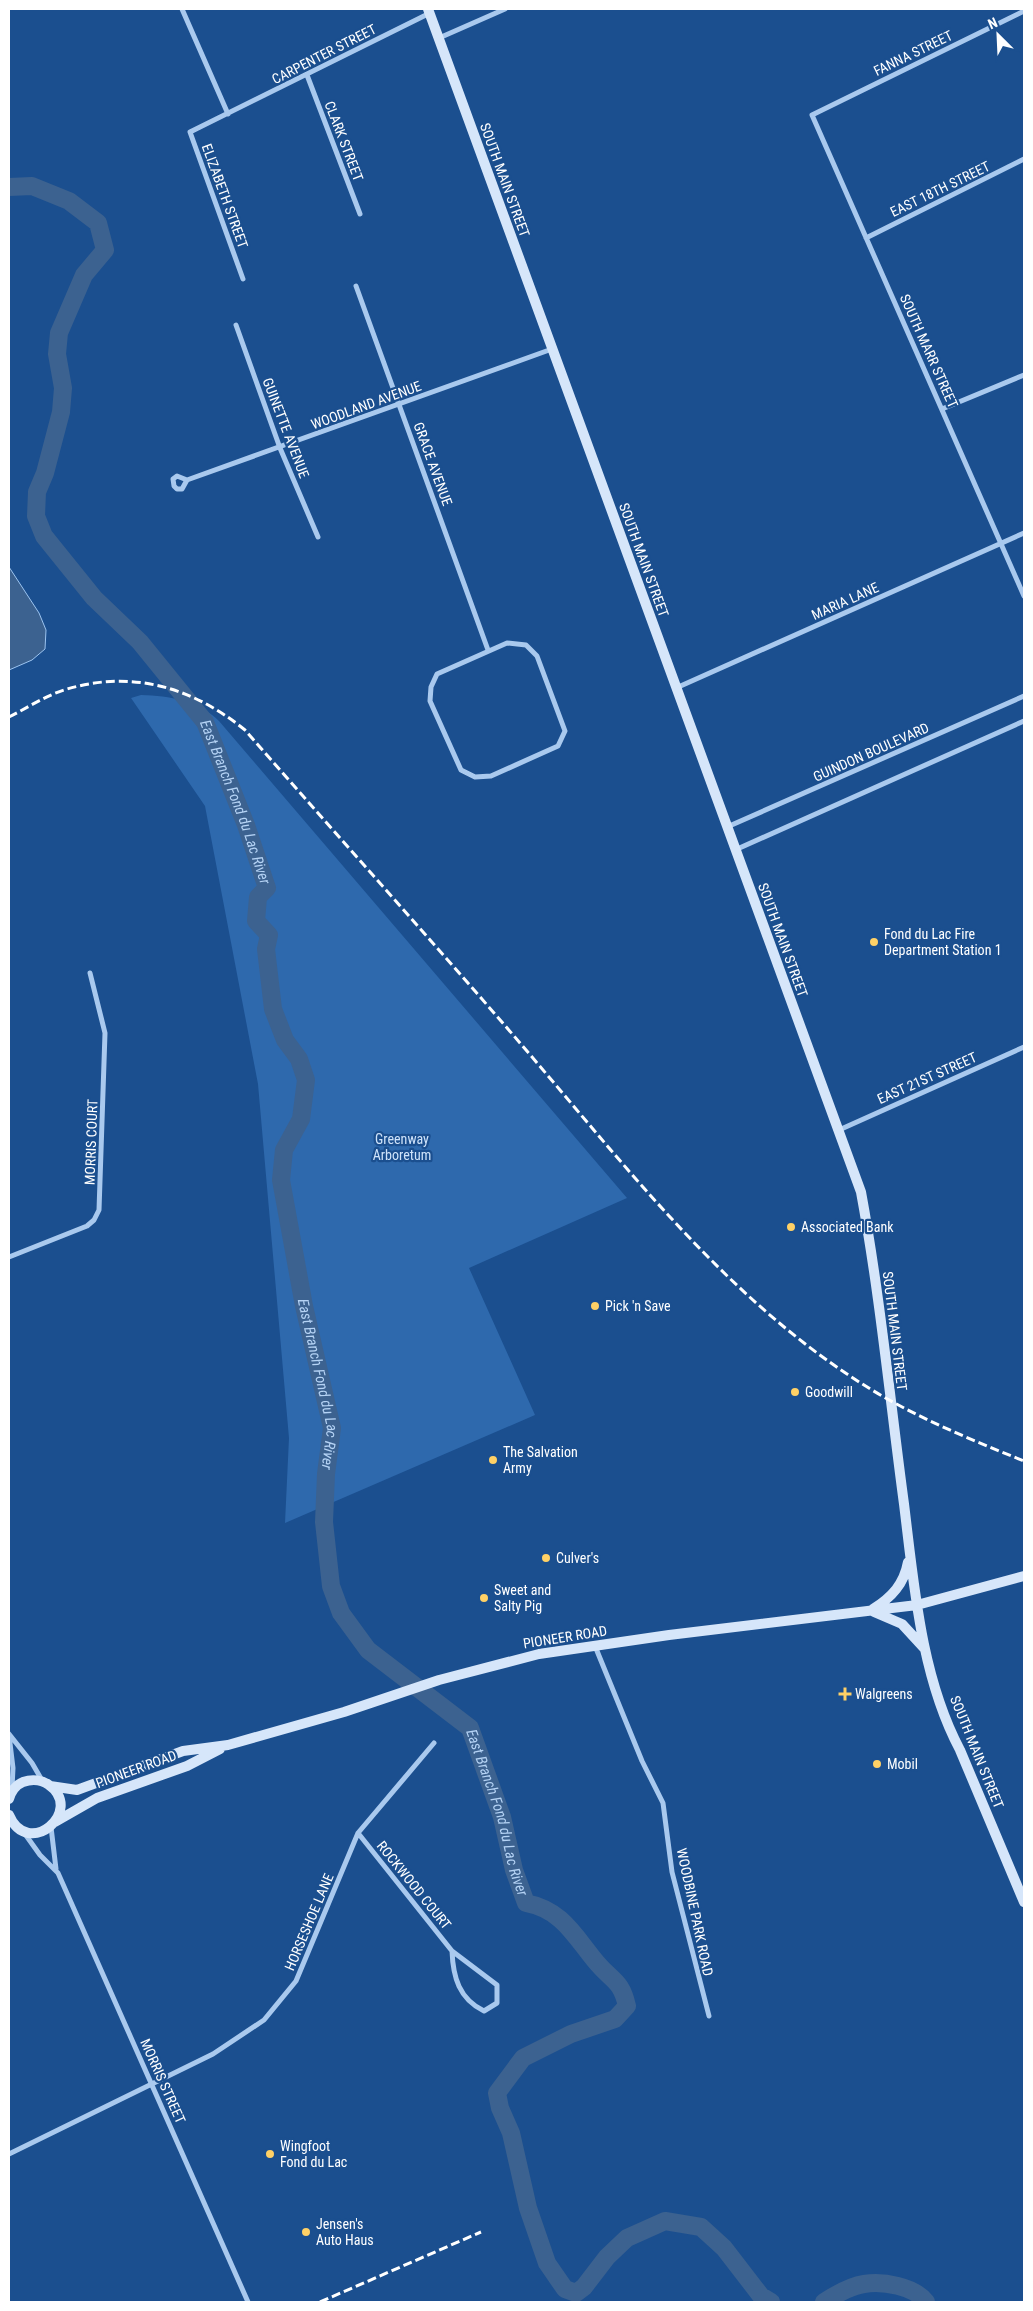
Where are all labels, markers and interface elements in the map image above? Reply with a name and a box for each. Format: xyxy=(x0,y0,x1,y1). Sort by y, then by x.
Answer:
north arrow xyxy=(973,10,1023,60)
text: N xyxy=(986,14,1000,32)
street label: CARPENTER STREET xyxy=(269,21,379,87)
street label: FANNA STREET xyxy=(871,27,955,79)
street label: CLARK STREET xyxy=(321,99,367,183)
street label: SOUTH MAIN STREET xyxy=(477,121,533,239)
street label: ELIZABETH STREET xyxy=(199,142,251,250)
street label: EAST 18TH STREET xyxy=(888,158,992,220)
street label: SOUTH MARR STREET xyxy=(897,292,961,410)
street label: GUINETTE AVENUE xyxy=(260,376,312,480)
street label: WOODLAND AVENUE xyxy=(309,378,423,432)
street label: GRACE AVENUE xyxy=(411,420,456,508)
street label: SOUTH MAIN STREET xyxy=(616,501,672,619)
street label: MARIA LANE xyxy=(809,579,881,623)
water label: East Branch Fond du Lac River xyxy=(196,717,274,887)
street label: GUINDON BOULEVARD xyxy=(811,719,931,785)
street label: SOUTH MAIN STREET xyxy=(755,881,811,999)
place label: Fond du Lac Fire Department Station 1 xyxy=(884,926,1002,958)
marker: Fond du Lac Fire Department Station 1 xyxy=(868,936,880,948)
street label: EAST 21ST STREET xyxy=(875,1049,979,1107)
street label: MORRIS COURT xyxy=(82,1099,100,1185)
park label: Greenway Arboretum xyxy=(373,1131,431,1163)
place label: Associated Bank xyxy=(801,1219,894,1235)
marker: Associated Bank xyxy=(785,1221,797,1233)
street label: SOUTH MAIN STREET xyxy=(880,1270,910,1392)
water label: East Branch Fond du Lac River xyxy=(294,1297,341,1471)
place label: Pick 'n Save xyxy=(605,1298,671,1314)
marker: Pick 'n Save xyxy=(589,1300,601,1312)
place label: Goodwill xyxy=(805,1384,853,1400)
marker: Goodwill xyxy=(789,1386,801,1398)
place label: The Salvation Army xyxy=(503,1444,578,1476)
marker: The Salvation Army xyxy=(487,1454,499,1466)
place label: Culver's xyxy=(556,1550,599,1566)
marker: Culver's xyxy=(540,1552,552,1564)
place label: Sweet and Salty Pig xyxy=(494,1582,551,1614)
marker: Sweet and Salty Pig xyxy=(478,1592,490,1604)
street label: PIONEER ROAD xyxy=(522,1622,608,1652)
place label: Walgreens xyxy=(855,1686,913,1702)
marker: Walgreens xyxy=(839,1688,851,1700)
street label: SOUTH MAIN STREET xyxy=(947,1693,1007,1811)
water label: East Branch Fond du Lac River xyxy=(462,1727,532,1899)
street label: PIONEER ROAD xyxy=(93,1747,179,1791)
place label: Mobil xyxy=(887,1756,918,1772)
marker: Mobil xyxy=(871,1758,883,1770)
street label: ROCKWOOD COURT xyxy=(374,1838,454,1932)
street label: WOODBINE PARK ROAD xyxy=(674,1847,716,1977)
street label: HORSESHOE LANE xyxy=(281,1871,337,1973)
street label: MORRIS STREET xyxy=(137,2036,189,2126)
place label: Wingfoot Fond du Lac xyxy=(280,2138,347,2170)
marker: Wingfoot Fond du Lac xyxy=(264,2148,276,2160)
place label: Jensen's Auto Haus xyxy=(316,2216,374,2248)
marker: Jensen's Auto Haus xyxy=(300,2226,312,2238)

